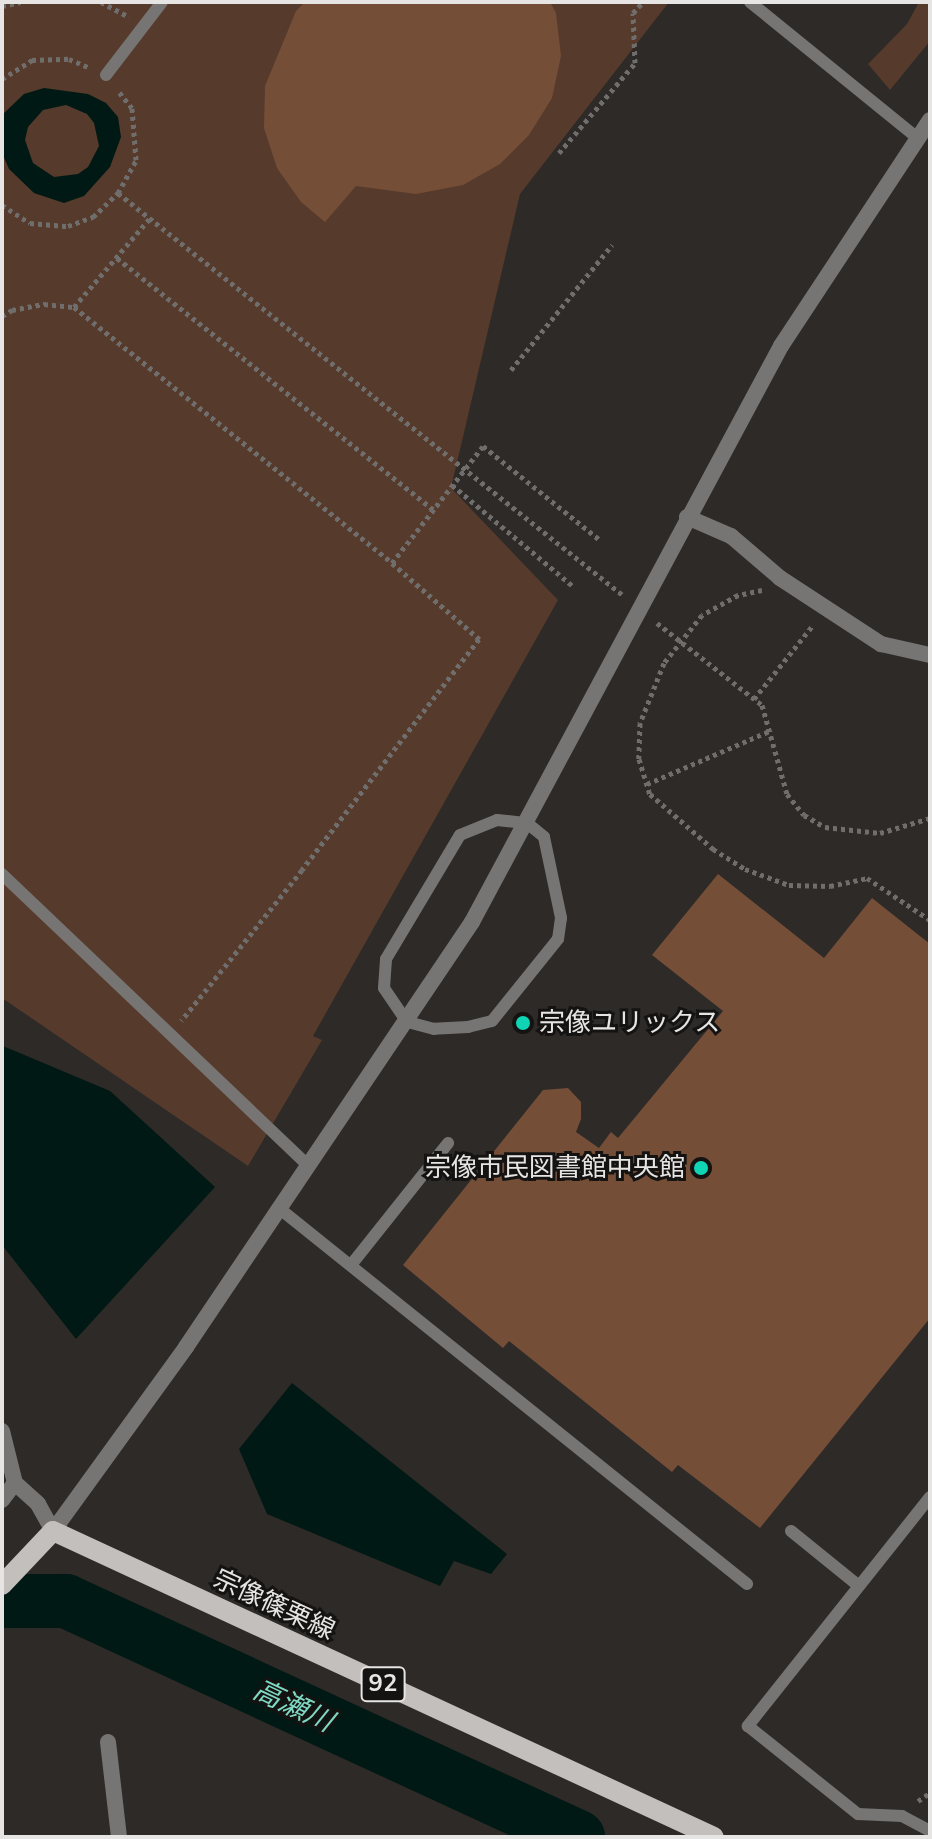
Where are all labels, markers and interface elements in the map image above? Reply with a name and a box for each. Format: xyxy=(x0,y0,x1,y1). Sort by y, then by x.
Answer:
place label: 宗像ユリックス xyxy=(539,1007,721,1039)
marker: 宗像ユリックス xyxy=(514,1014,532,1032)
place label: 宗像市民図書館中央館 xyxy=(425,1152,685,1184)
marker: 宗像市民図書館中央館 xyxy=(692,1159,710,1177)
street label: 宗像篠栗線 xyxy=(208,1563,340,1647)
road number: 92 xyxy=(359,1664,407,1704)
water label: 高瀬川 xyxy=(248,1673,338,1739)

